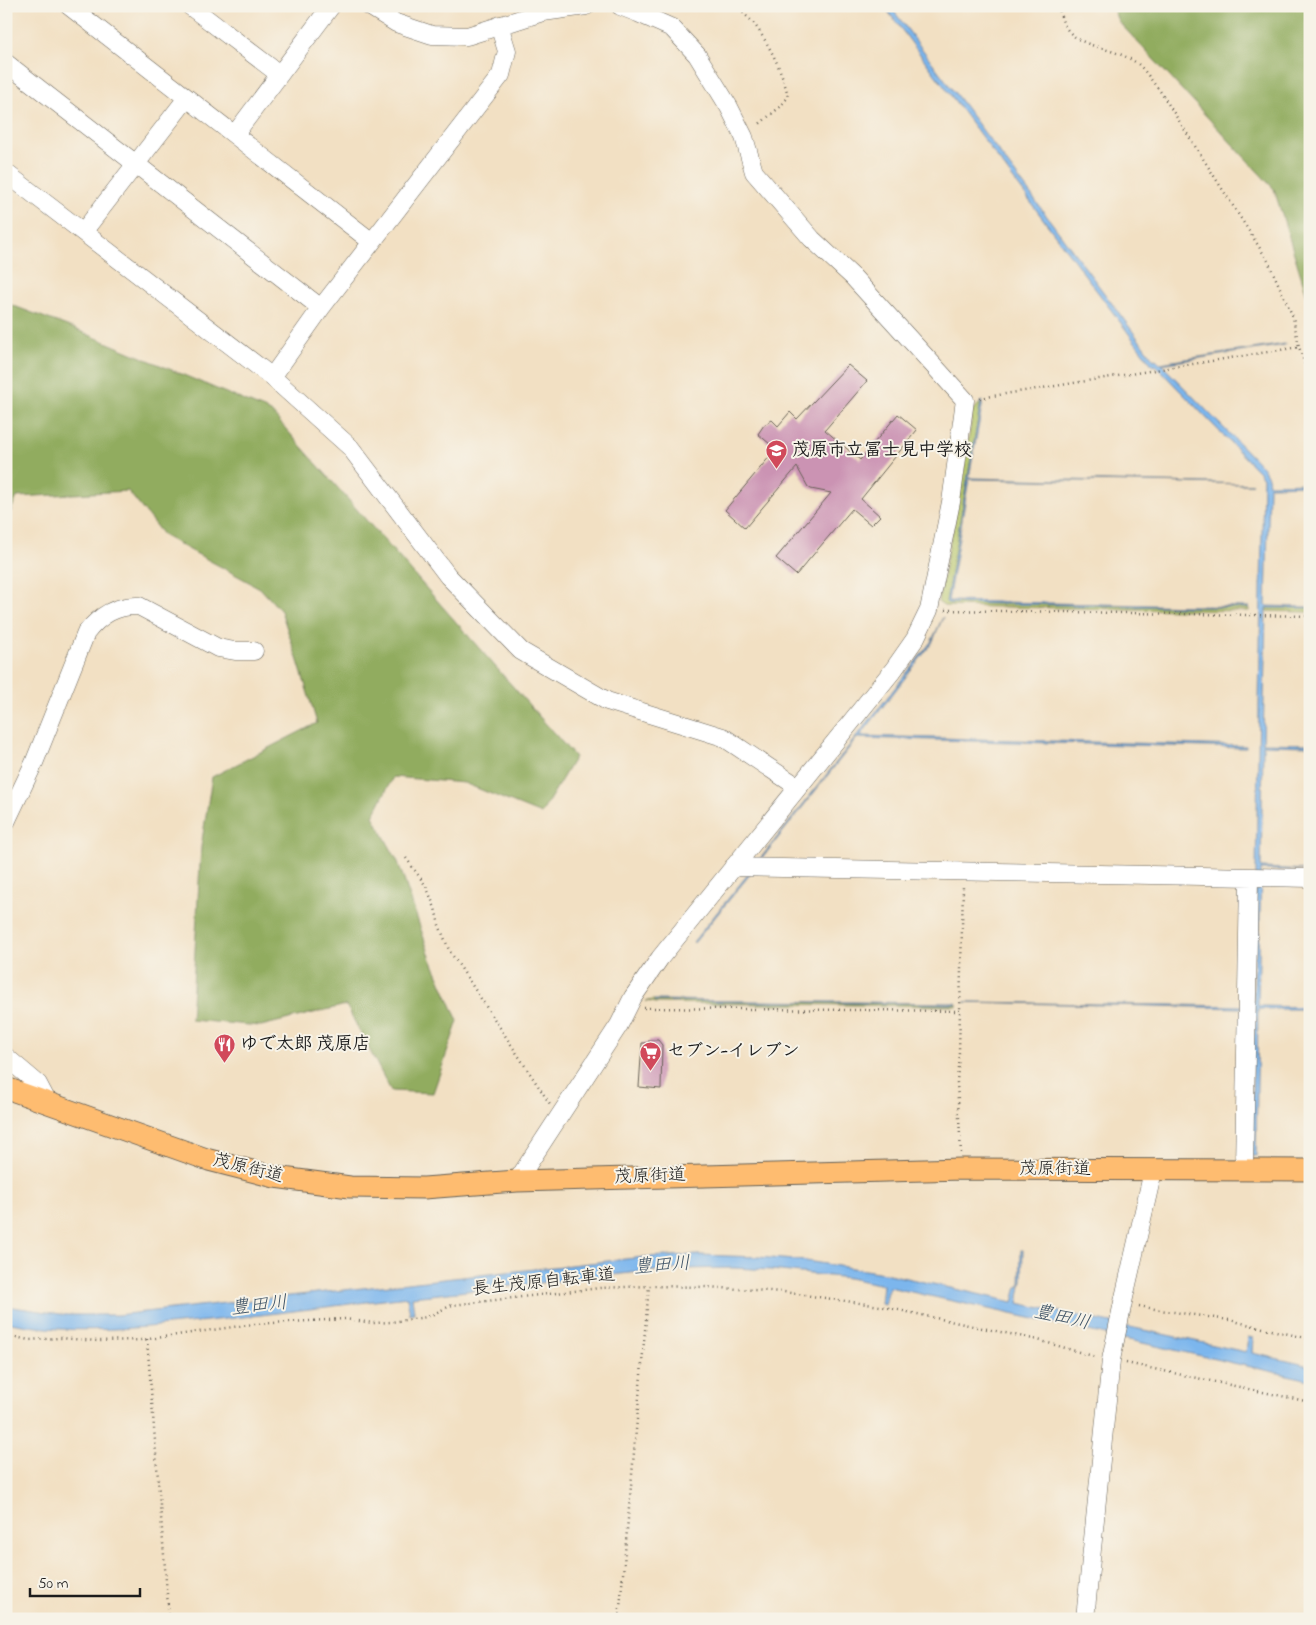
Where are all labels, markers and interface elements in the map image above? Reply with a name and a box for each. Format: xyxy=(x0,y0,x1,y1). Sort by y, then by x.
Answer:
place label: 茂原市立冨士見中学校 xyxy=(792,438,972,464)
school or university icon: 茂原市立冨士見中学校 xyxy=(764,439,788,470)
place label: ゆで太郎 茂原店 xyxy=(240,1032,371,1058)
restaurant icon: ゆで太郎 茂原店 xyxy=(212,1033,236,1064)
place label: セブン-イレブン xyxy=(667,1039,800,1065)
supermarket icon: セブン-イレブン xyxy=(639,1040,663,1071)
street label: 茂原街道 xyxy=(210,1148,286,1190)
street label: 茂原街道 xyxy=(1019,1157,1091,1183)
street label: 茂原街道 xyxy=(614,1163,686,1191)
water label: 豊田川 xyxy=(633,1251,691,1281)
street label: 長生茂原自転車道 xyxy=(471,1263,617,1303)
water label: 豊田川 xyxy=(229,1290,289,1322)
water label: 豊田川 xyxy=(1031,1298,1093,1338)
scale bar xyxy=(30,1565,140,1597)
text: 50 m xyxy=(38,1573,69,1595)

